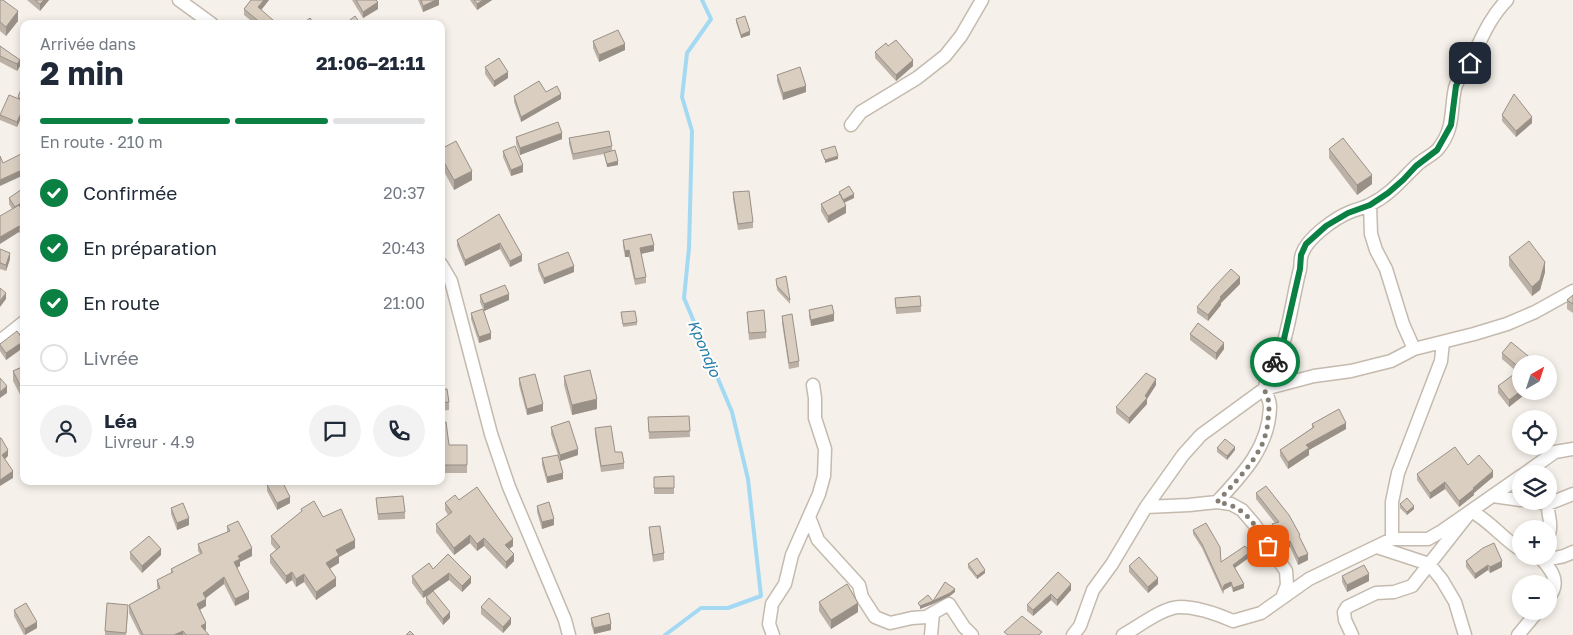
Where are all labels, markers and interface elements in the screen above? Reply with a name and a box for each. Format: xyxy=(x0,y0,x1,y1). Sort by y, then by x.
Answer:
text: Arrivée dans xyxy=(40,34,136,54)
pin xyxy=(1449,42,1491,84)
icon: home xyxy=(1456,49,1484,77)
text: 21:06–21:11 xyxy=(316,51,425,74)
text: 2 min xyxy=(40,54,124,92)
text: En route · 210 m xyxy=(40,132,163,152)
icon: check xyxy=(40,179,68,207)
text: Confirmée xyxy=(83,181,177,204)
text: 20:37 xyxy=(383,183,425,203)
icon: check xyxy=(40,234,68,262)
text: En préparation xyxy=(83,236,217,259)
text: 20:43 xyxy=(382,238,425,258)
icon: check xyxy=(40,289,68,317)
text: En route xyxy=(83,291,160,314)
text: 21:00 xyxy=(383,293,425,313)
water label: Kpondjo xyxy=(684,317,725,380)
courier xyxy=(1250,337,1300,387)
text: Livrée xyxy=(83,346,139,369)
icon: bike xyxy=(1261,348,1289,376)
north arrow xyxy=(1512,355,1558,400)
map controls xyxy=(1512,355,1557,620)
button: person xyxy=(40,405,92,457)
button: chat xyxy=(309,405,361,457)
button: phone xyxy=(373,405,425,457)
text: Léa xyxy=(104,409,137,432)
button: locate xyxy=(1512,410,1557,455)
text: Livreur · 4.9 xyxy=(104,432,195,452)
button: layers xyxy=(1512,465,1557,510)
button: + xyxy=(1512,520,1557,565)
pin xyxy=(1247,525,1289,567)
icon: bag xyxy=(1254,532,1282,560)
button: − xyxy=(1512,575,1557,620)

